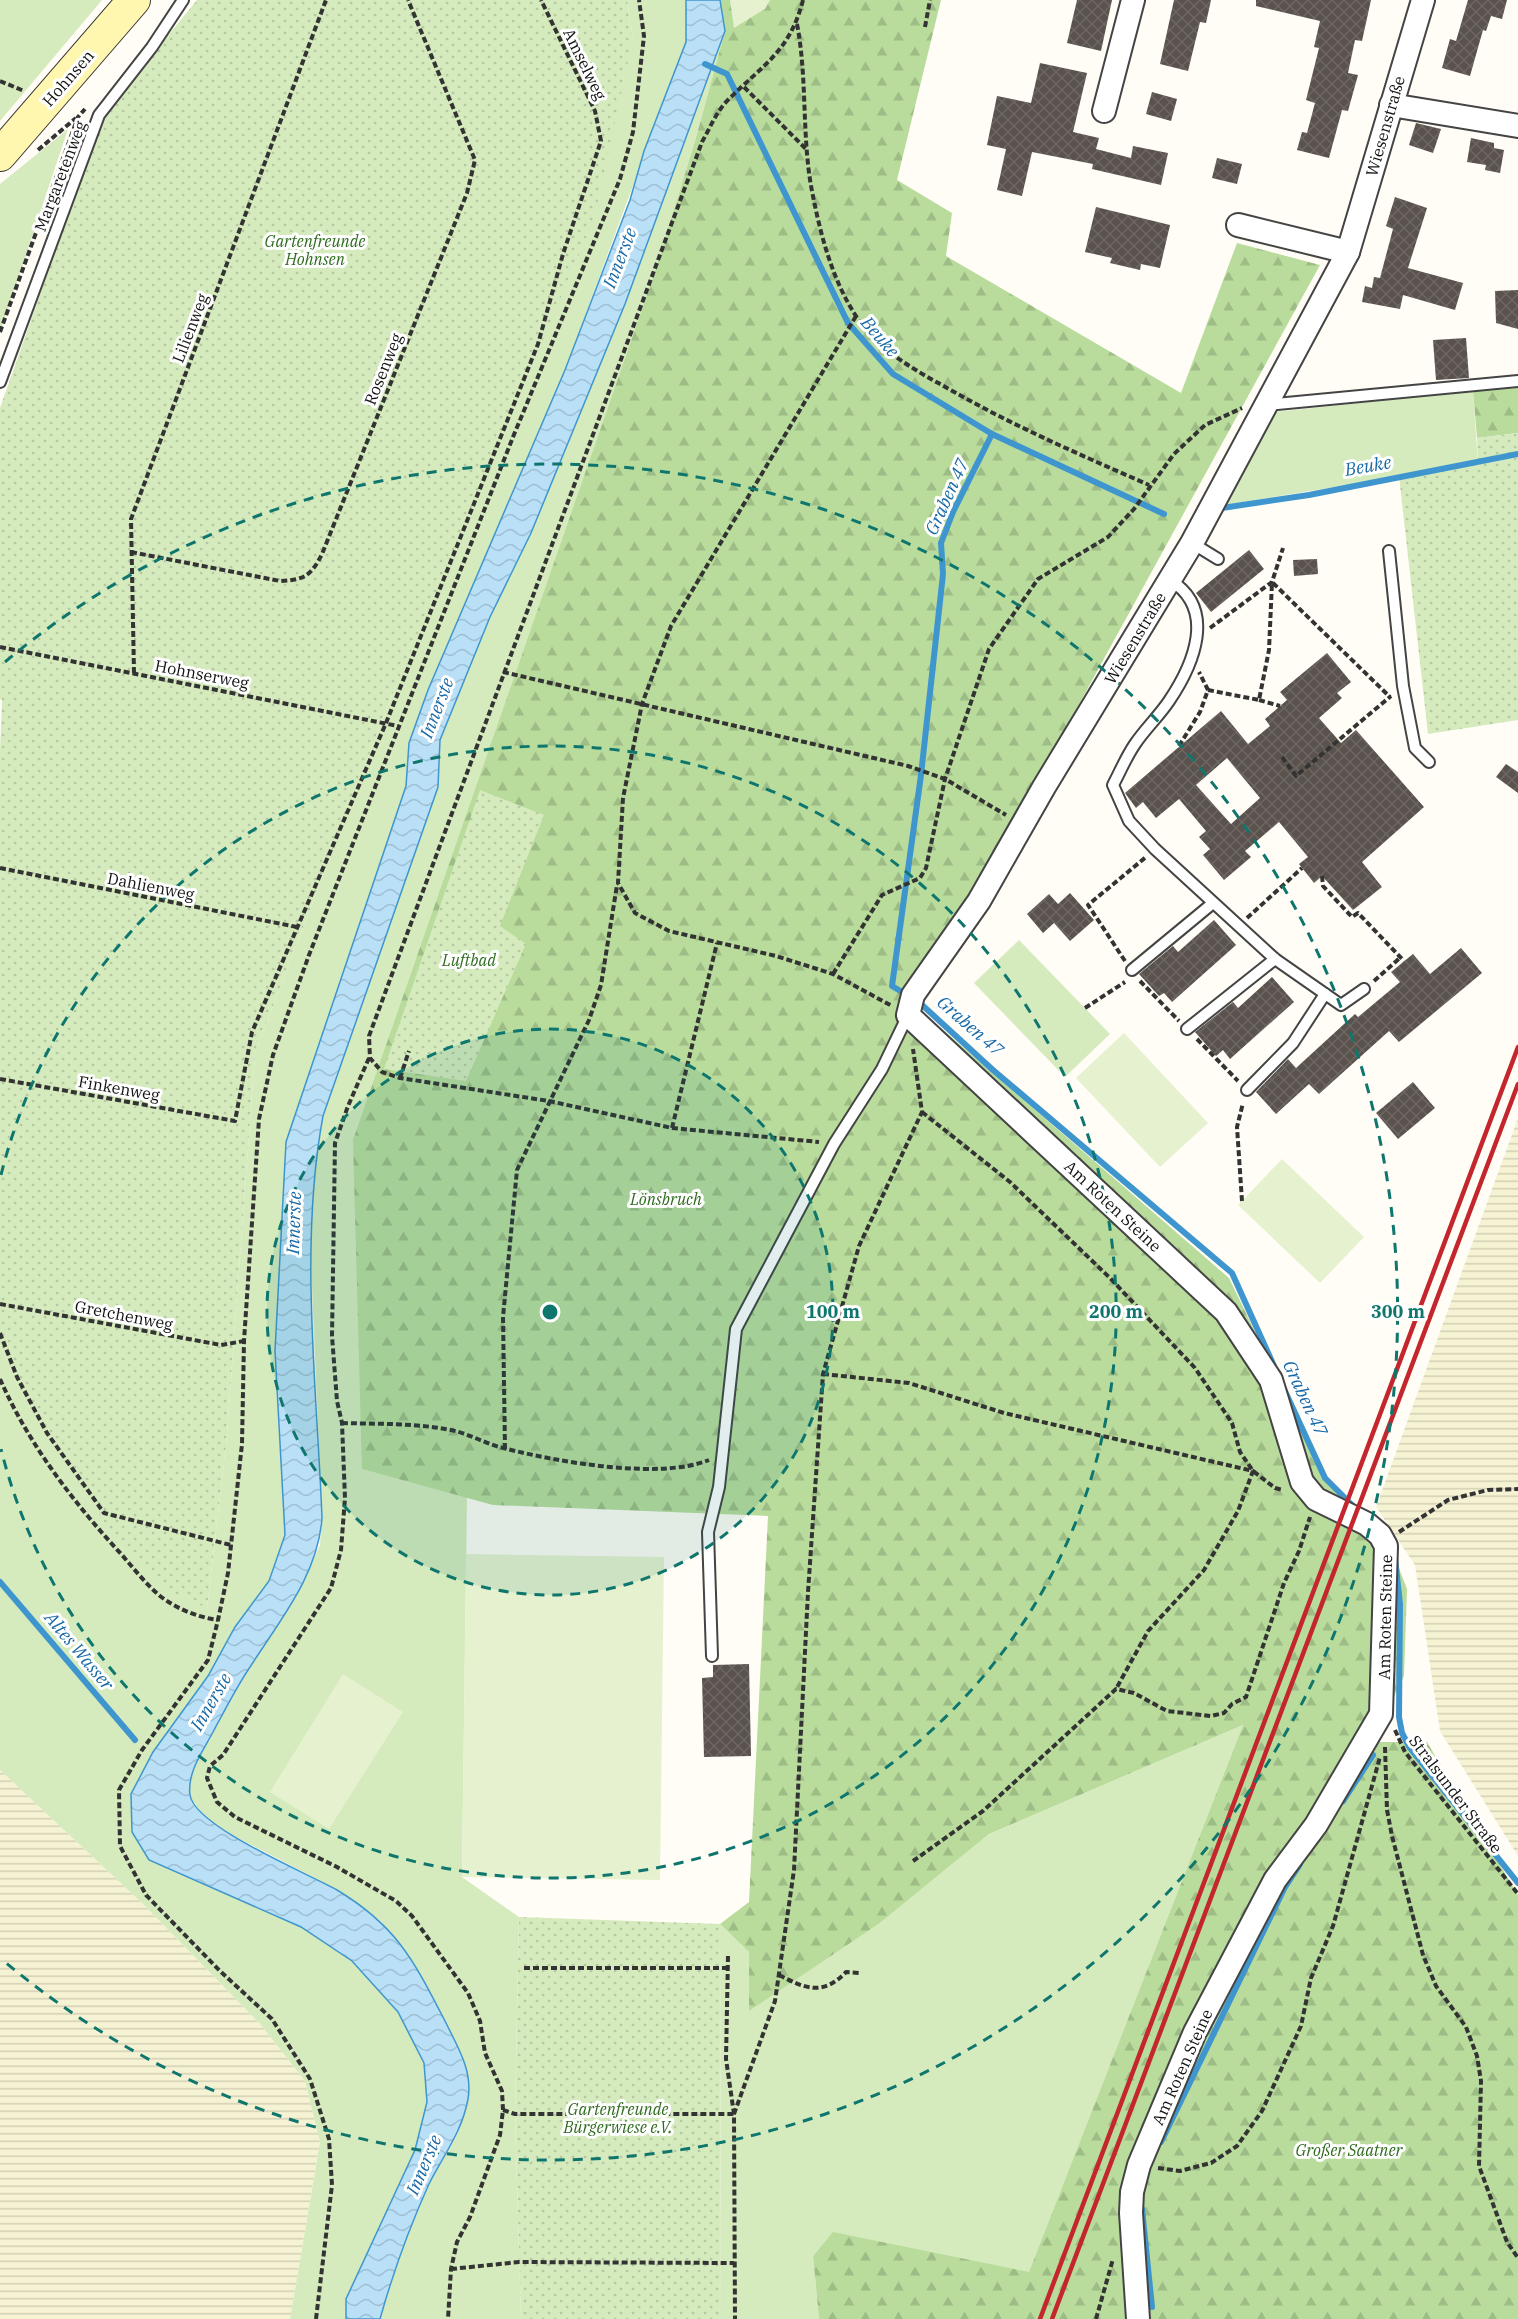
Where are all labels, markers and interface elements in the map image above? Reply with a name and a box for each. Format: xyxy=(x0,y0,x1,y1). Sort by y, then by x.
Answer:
street label: Amselweg xyxy=(559,25,611,103)
street label: Hohnsen xyxy=(38,46,98,110)
street label: Wiesenstraße xyxy=(1361,74,1409,178)
street label: Margaretenweg xyxy=(30,118,90,234)
water label: Innerste xyxy=(597,224,642,292)
park label: Gartenfreunde Hohnsen xyxy=(265,231,365,269)
street label: Lilienweg xyxy=(168,290,212,365)
water label: Beuke xyxy=(856,311,904,362)
street label: Rosenweg xyxy=(360,330,407,408)
water label: Beuke xyxy=(1342,450,1393,481)
water label: Graben 47 xyxy=(920,454,974,538)
street label: Wiesenstraße xyxy=(1100,588,1170,688)
street label: Hohnserweg xyxy=(153,655,251,693)
water label: Innerste xyxy=(414,674,459,742)
street label: Dahlienweg xyxy=(106,868,196,904)
park label: Luftbad xyxy=(441,950,496,970)
water label: Graben 47 xyxy=(932,990,1009,1061)
street label: Finkenweg xyxy=(77,1071,162,1105)
street label: Am Roten Steine xyxy=(1060,1156,1166,1256)
park label: Lönsbruch xyxy=(629,1189,702,1209)
water label: Innerste xyxy=(281,1191,306,1256)
street label: Gretchenweg xyxy=(73,1296,175,1334)
text: 100 m xyxy=(806,1300,861,1323)
text: 200 m xyxy=(1089,1300,1144,1323)
text: 300 m xyxy=(1371,1300,1426,1323)
centre of rings xyxy=(540,1302,560,1322)
water label: Graben 47 xyxy=(1278,1356,1333,1440)
street label: Am Roten Steine xyxy=(1374,1554,1396,1680)
water label: Altes Wasser xyxy=(39,1606,120,1696)
water label: Innerste xyxy=(184,1669,236,1736)
street label: Stralsunder Straße xyxy=(1405,1731,1507,1857)
street label: Am Roten Steine xyxy=(1147,2006,1217,2128)
park label: Gartenfreunde Bürgerwiese e.V. xyxy=(563,2099,672,2137)
water label: Innerste xyxy=(400,2131,446,2199)
park label: Großer Saatner xyxy=(1295,2140,1404,2160)

